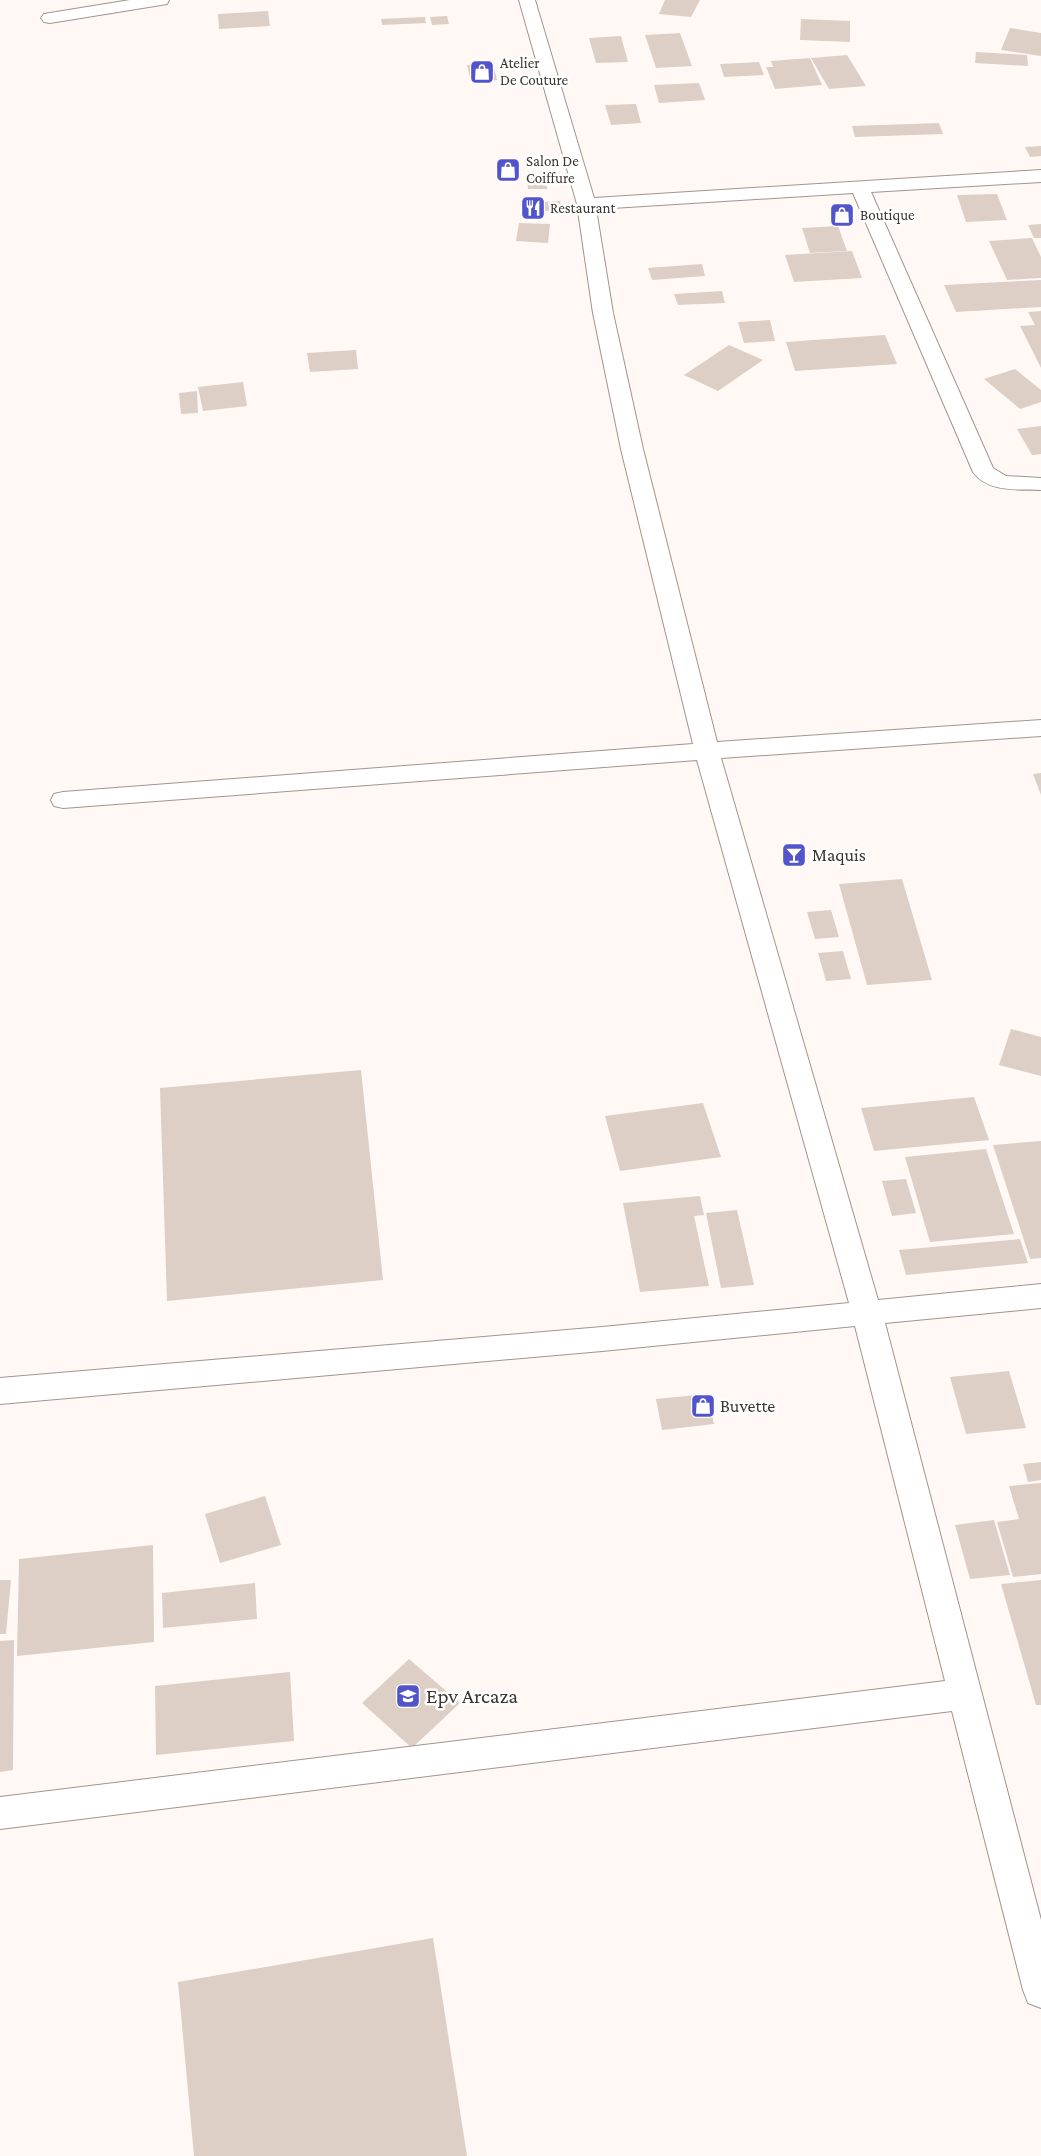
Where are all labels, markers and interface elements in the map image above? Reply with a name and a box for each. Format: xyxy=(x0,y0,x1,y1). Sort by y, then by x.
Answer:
place label: Atelier De Couture xyxy=(500,55,568,88)
shop icon: Atelier De Couture xyxy=(469,59,495,85)
place label: Salon De Coiffure xyxy=(526,153,579,186)
shop icon: Salon De Coiffure xyxy=(495,157,521,183)
restaurant icon: Restaurant xyxy=(520,195,546,221)
place label: Restaurant xyxy=(550,200,616,216)
shop icon: Boutique xyxy=(829,202,855,228)
place label: Boutique xyxy=(860,207,915,224)
bar icon: Maquis xyxy=(781,842,807,868)
place label: Maquis xyxy=(812,845,866,865)
shop icon: Buvette xyxy=(690,1393,716,1419)
place label: Buvette xyxy=(720,1396,775,1416)
school or university icon: Epv Arcaza xyxy=(395,1683,421,1709)
place label: Epv Arcaza xyxy=(426,1684,518,1708)

